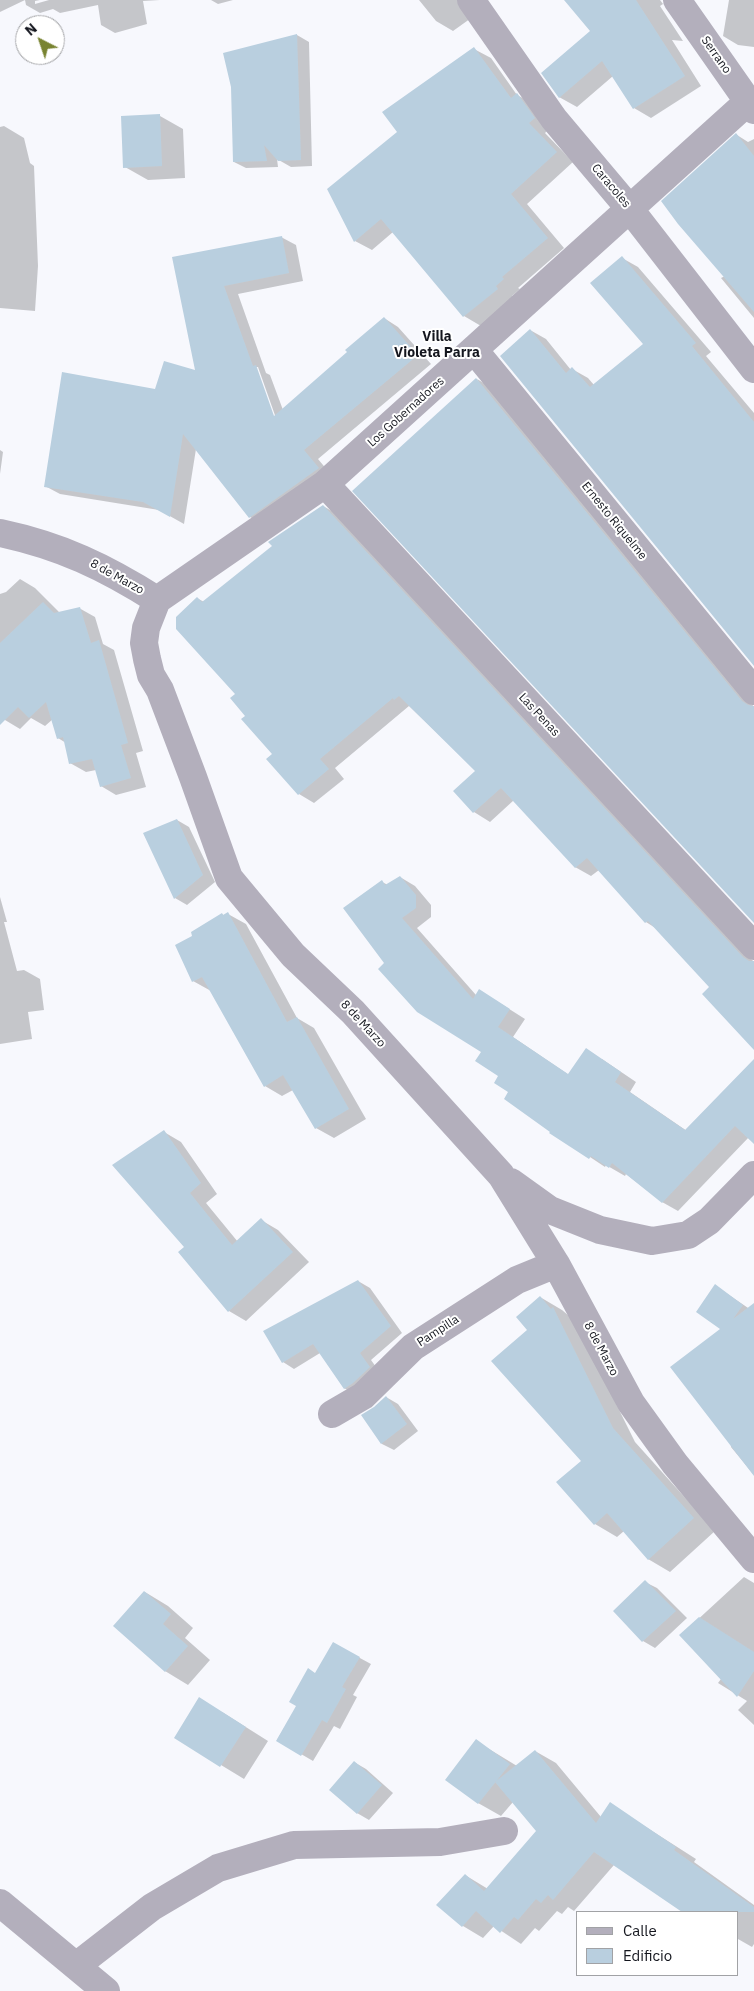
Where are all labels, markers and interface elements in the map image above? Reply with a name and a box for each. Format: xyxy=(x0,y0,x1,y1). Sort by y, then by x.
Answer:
north arrow xyxy=(15,15,65,65)
text: N xyxy=(21,19,41,40)
street label: Serrano xyxy=(698,34,734,76)
street label: Caracoles xyxy=(588,161,634,211)
district label: Villa Violeta Parra xyxy=(394,329,480,362)
street label: Los Gobernadores xyxy=(365,374,447,450)
street label: Ernesto Riquelme xyxy=(578,479,650,563)
street label: 8 de Marzo xyxy=(88,556,146,598)
street label: Las Penas xyxy=(515,690,563,740)
street label: 8 de Marzo xyxy=(338,997,388,1051)
street label: Pampilla xyxy=(414,1312,462,1350)
street label: 8 de Marzo xyxy=(581,1320,621,1378)
legend xyxy=(576,1911,739,1976)
text: Calle xyxy=(623,1921,657,1940)
text: Edificio xyxy=(623,1946,672,1965)

